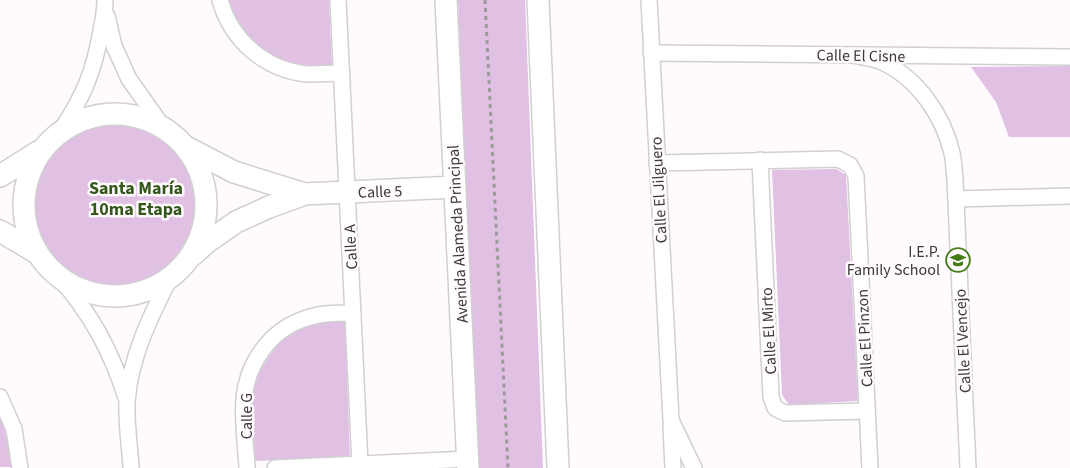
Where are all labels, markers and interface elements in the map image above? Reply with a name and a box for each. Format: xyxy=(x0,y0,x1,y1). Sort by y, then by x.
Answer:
street label: Calle El Cisne xyxy=(816,44,906,68)
street label: Calle El Jilguero xyxy=(645,136,673,244)
street label: Avenida Alameda Principal xyxy=(442,144,474,324)
district label: Santa María 10ma Etapa xyxy=(89,176,183,222)
street label: Calle 5 xyxy=(357,180,403,204)
street label: Calle A xyxy=(339,224,363,270)
place label: I.E.P. Family School xyxy=(847,241,940,281)
school or university icon: I.E.P. Family School xyxy=(945,247,971,273)
street label: Calle El Mirto xyxy=(756,287,782,375)
street label: Calle El Pinzon xyxy=(851,288,879,387)
street label: Calle El Vencejo xyxy=(949,288,977,394)
street label: Calle G xyxy=(236,393,258,439)

